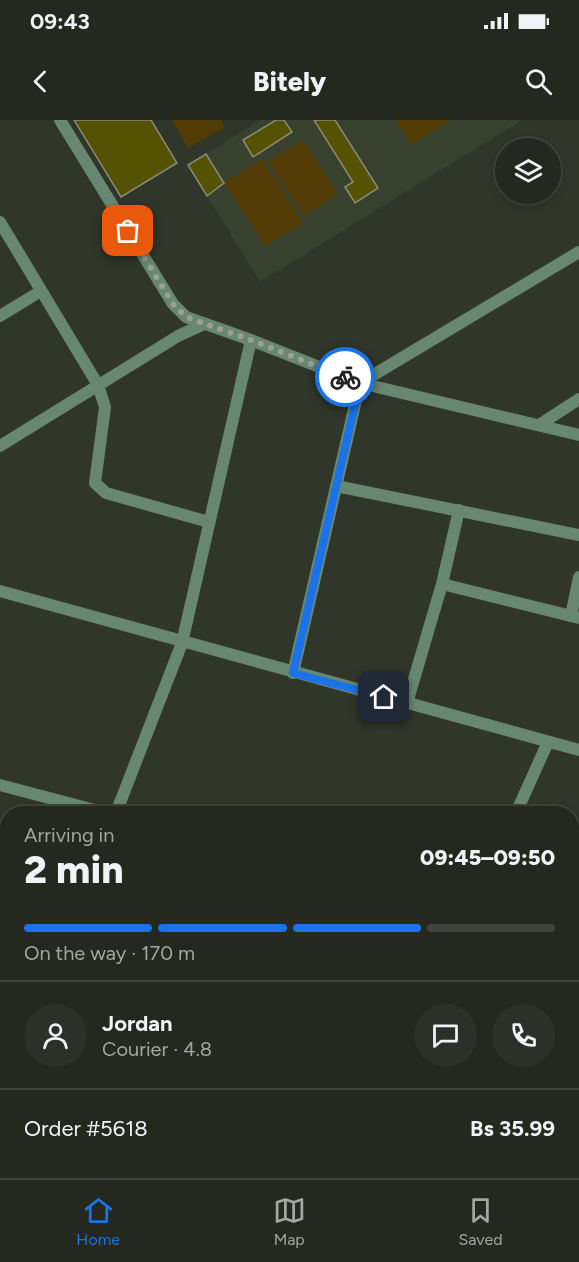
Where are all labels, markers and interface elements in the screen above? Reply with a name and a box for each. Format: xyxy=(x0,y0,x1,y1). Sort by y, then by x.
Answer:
text: 09:43 xyxy=(30,8,90,35)
icon: back xyxy=(24,65,57,98)
text: Bitely xyxy=(253,65,326,98)
icon: search xyxy=(522,65,555,98)
map controls xyxy=(495,138,561,204)
button: layers xyxy=(495,138,561,204)
pin xyxy=(102,205,153,256)
icon: bag xyxy=(111,214,144,247)
courier xyxy=(315,347,375,407)
icon: bike xyxy=(329,361,362,394)
pin xyxy=(358,671,409,722)
icon: home xyxy=(367,680,400,713)
text: Arriving in xyxy=(24,823,114,847)
text: 09:45–09:50 xyxy=(420,844,555,871)
text: 2 min xyxy=(24,846,124,893)
text: On the way · 170 m xyxy=(24,941,195,965)
button: person xyxy=(24,1004,87,1067)
button: chat xyxy=(414,1004,477,1067)
button: phone xyxy=(492,1004,555,1067)
text: Jordan xyxy=(102,1010,173,1037)
text: Courier · 4.8 xyxy=(102,1037,212,1061)
text: Order #5618 xyxy=(24,1115,148,1142)
text: Bs 35.99 xyxy=(470,1115,555,1142)
tab: Home xyxy=(76,1194,120,1249)
tab: Map xyxy=(273,1194,306,1249)
tab: Saved xyxy=(458,1194,503,1249)

